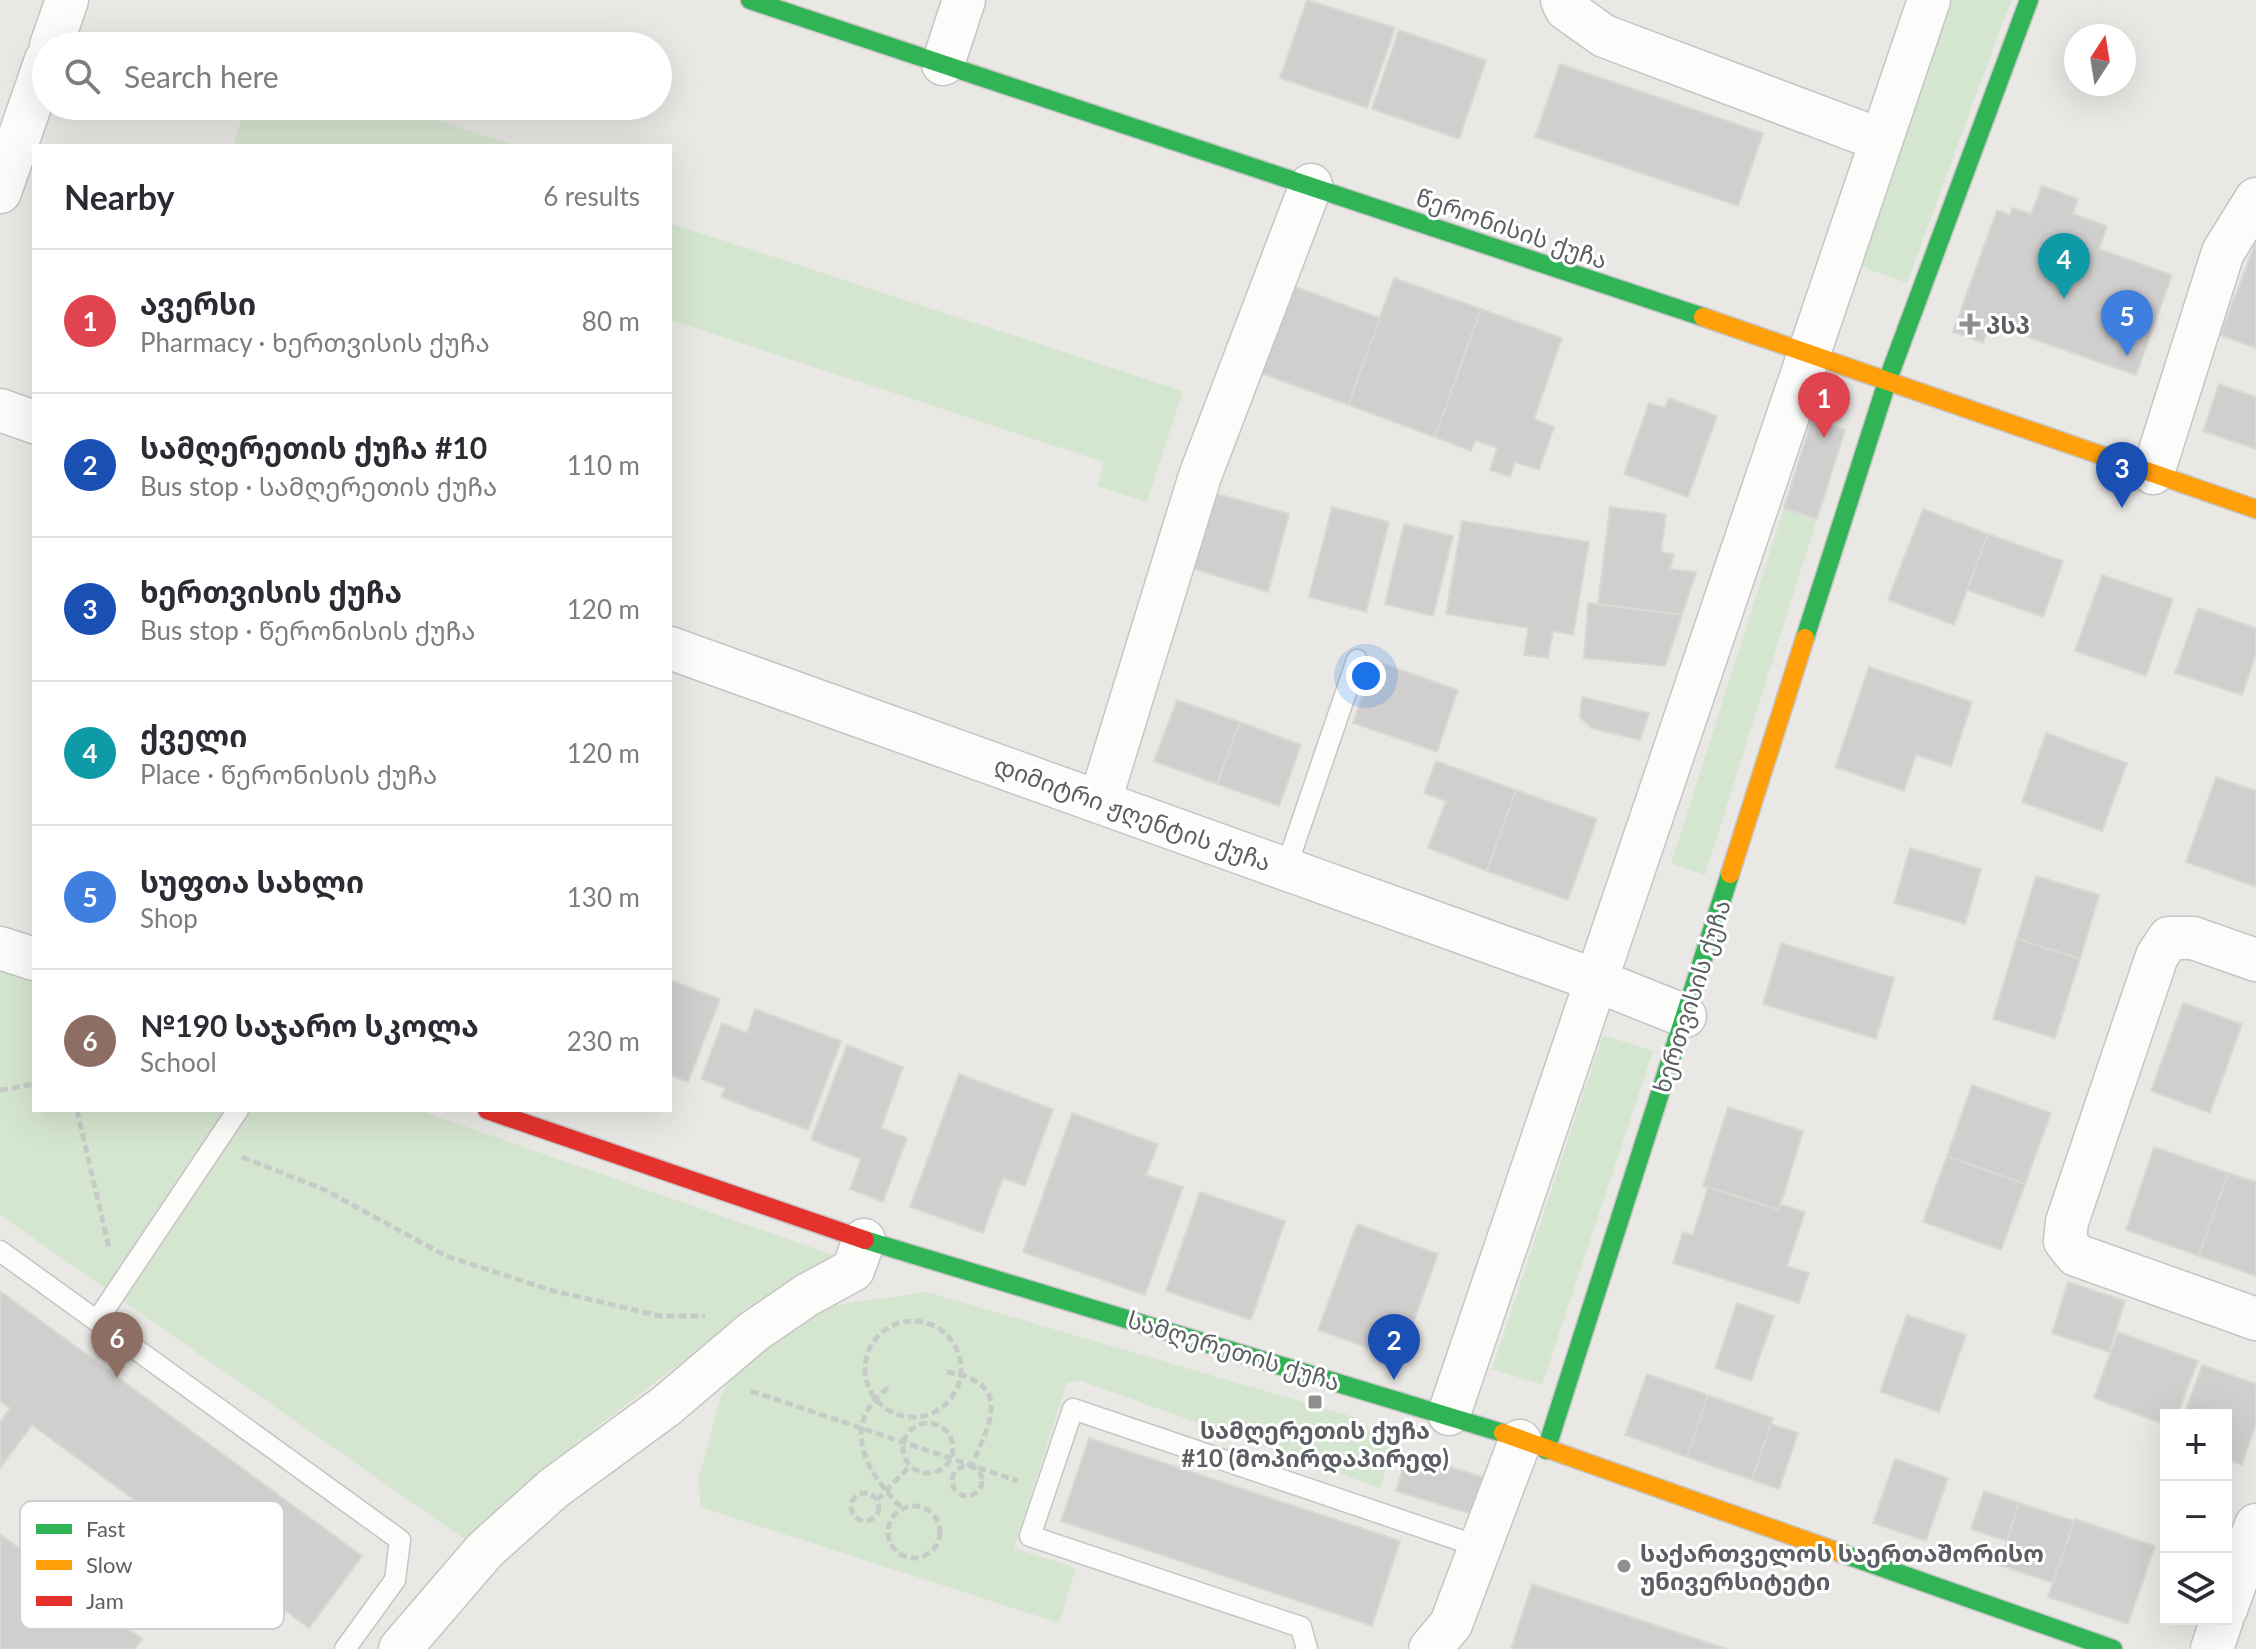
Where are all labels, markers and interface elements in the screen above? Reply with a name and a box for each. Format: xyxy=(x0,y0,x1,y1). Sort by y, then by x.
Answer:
north arrow xyxy=(2064,24,2136,96)
search box xyxy=(32,32,672,120)
icon: search xyxy=(60,54,104,98)
text: Search here xyxy=(124,58,279,94)
text: Nearby xyxy=(64,176,175,217)
text: 6 results xyxy=(543,180,640,212)
street label: წერონისის ქუჩა xyxy=(1412,182,1611,275)
pin: 4 xyxy=(2038,233,2090,299)
text: ავერსი xyxy=(140,285,256,321)
pin: 5 xyxy=(2101,290,2153,356)
text: 1 xyxy=(82,305,98,337)
text: 80 m xyxy=(582,305,640,337)
place label: პსპ xyxy=(1986,310,2030,339)
marker: პსპ xyxy=(1961,315,1979,333)
text: Pharmacy · ხერთვისის ქუჩა xyxy=(140,326,490,358)
pin: 1 xyxy=(1798,372,1850,438)
text: სამღერეთის ქუჩა #10 xyxy=(140,429,487,465)
pin: 3 xyxy=(2096,442,2148,508)
text: 2 xyxy=(82,449,98,481)
text: 110 m xyxy=(567,449,640,481)
text: Bus stop · სამღერეთის ქუჩა xyxy=(140,470,497,502)
text: ხერთვისის ქუჩა xyxy=(140,573,402,609)
text: 3 xyxy=(82,593,98,625)
text: 120 m xyxy=(567,593,640,625)
text: Bus stop · წერონისის ქუჩა xyxy=(140,614,476,646)
your location xyxy=(1346,656,1386,696)
text: ქველი xyxy=(140,717,247,753)
text: 4 xyxy=(82,737,98,769)
text: 120 m xyxy=(567,737,640,769)
street label: დიმიტრი ჟღენტის ქუჩა xyxy=(990,749,1275,878)
text: Place · წერონისის ქუჩა xyxy=(140,758,437,790)
text: სუფთა სახლი xyxy=(140,863,364,899)
text: 5 xyxy=(82,881,98,913)
text: 130 m xyxy=(567,881,640,913)
street label: ხერთვისის ქუჩა xyxy=(1646,896,1737,1096)
text: Shop xyxy=(140,902,198,934)
text: №190 საჯარო სკოლა xyxy=(140,1007,479,1043)
text: 6 xyxy=(82,1025,98,1057)
text: 230 m xyxy=(567,1025,640,1057)
text: School xyxy=(140,1046,217,1078)
street label: სამღერეთის ქუჩა xyxy=(1124,1304,1344,1398)
pin: 6 xyxy=(91,1312,143,1378)
pin: 2 xyxy=(1368,1314,1420,1380)
marker: სამღერეთის ქუჩა #10 (მოპირდაპირედ) xyxy=(1306,1393,1324,1411)
map controls xyxy=(2160,1409,2232,1625)
button: + xyxy=(2160,1409,2232,1481)
place label: სამღერეთის ქუჩა #10 (მოპირდაპირედ) xyxy=(1181,1415,1449,1474)
button: − xyxy=(2160,1481,2232,1553)
legend xyxy=(20,1501,284,1629)
text: Fast xyxy=(86,1515,125,1542)
place label: საქართველოს საერთაშორისო უნივერსიტეტი xyxy=(1640,1538,2044,1596)
text: Slow xyxy=(86,1551,133,1578)
button: layers xyxy=(2160,1553,2232,1625)
marker: საქართველოს საერთაშორისო უნივერსიტეტი xyxy=(1615,1557,1633,1575)
text: Jam xyxy=(86,1587,124,1614)

